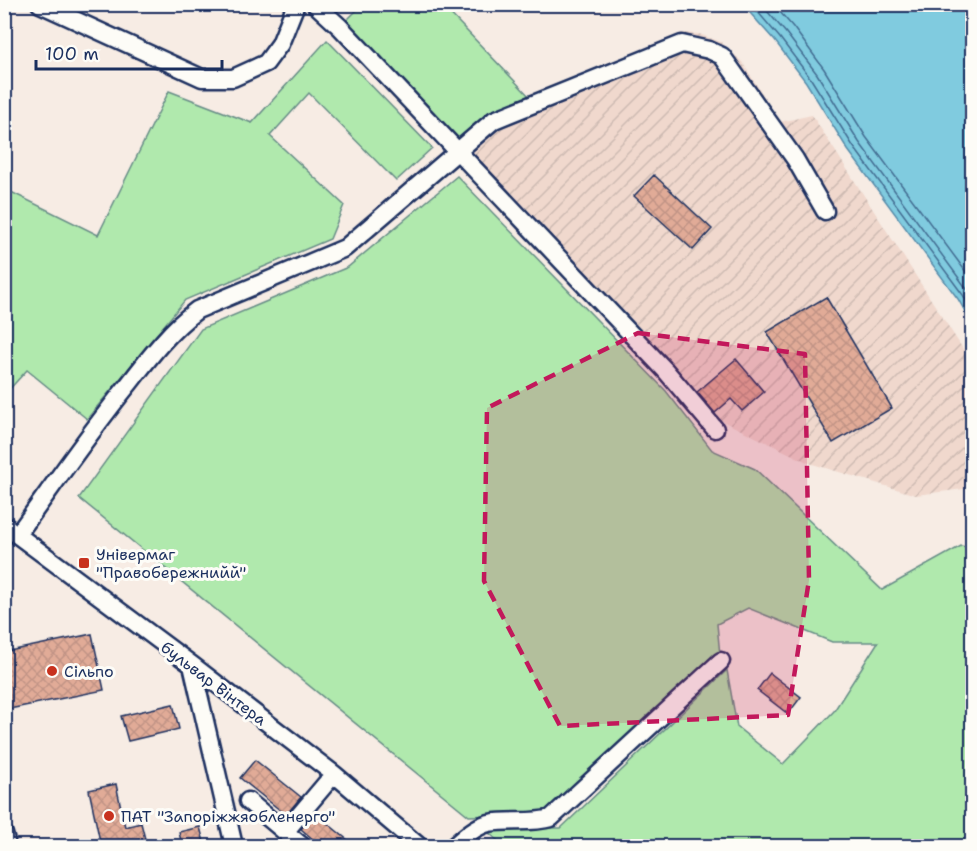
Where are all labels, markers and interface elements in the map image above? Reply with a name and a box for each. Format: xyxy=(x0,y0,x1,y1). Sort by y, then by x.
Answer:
scale bar xyxy=(36,33,222,71)
text: 100 m xyxy=(45,42,99,66)
place label: Універмаг "Правобережнийй" xyxy=(96,544,246,583)
marker: Універмаг "Правобережнийй" xyxy=(77,556,91,570)
street label: бульвар Вінтера xyxy=(156,637,271,730)
place label: Сільпо xyxy=(64,661,114,682)
marker: Сільпо xyxy=(45,664,59,678)
place label: ПАТ "Запоріжжяобленерго" xyxy=(121,806,335,827)
marker: ПАТ "Запоріжжяобленерго" xyxy=(102,809,116,823)

